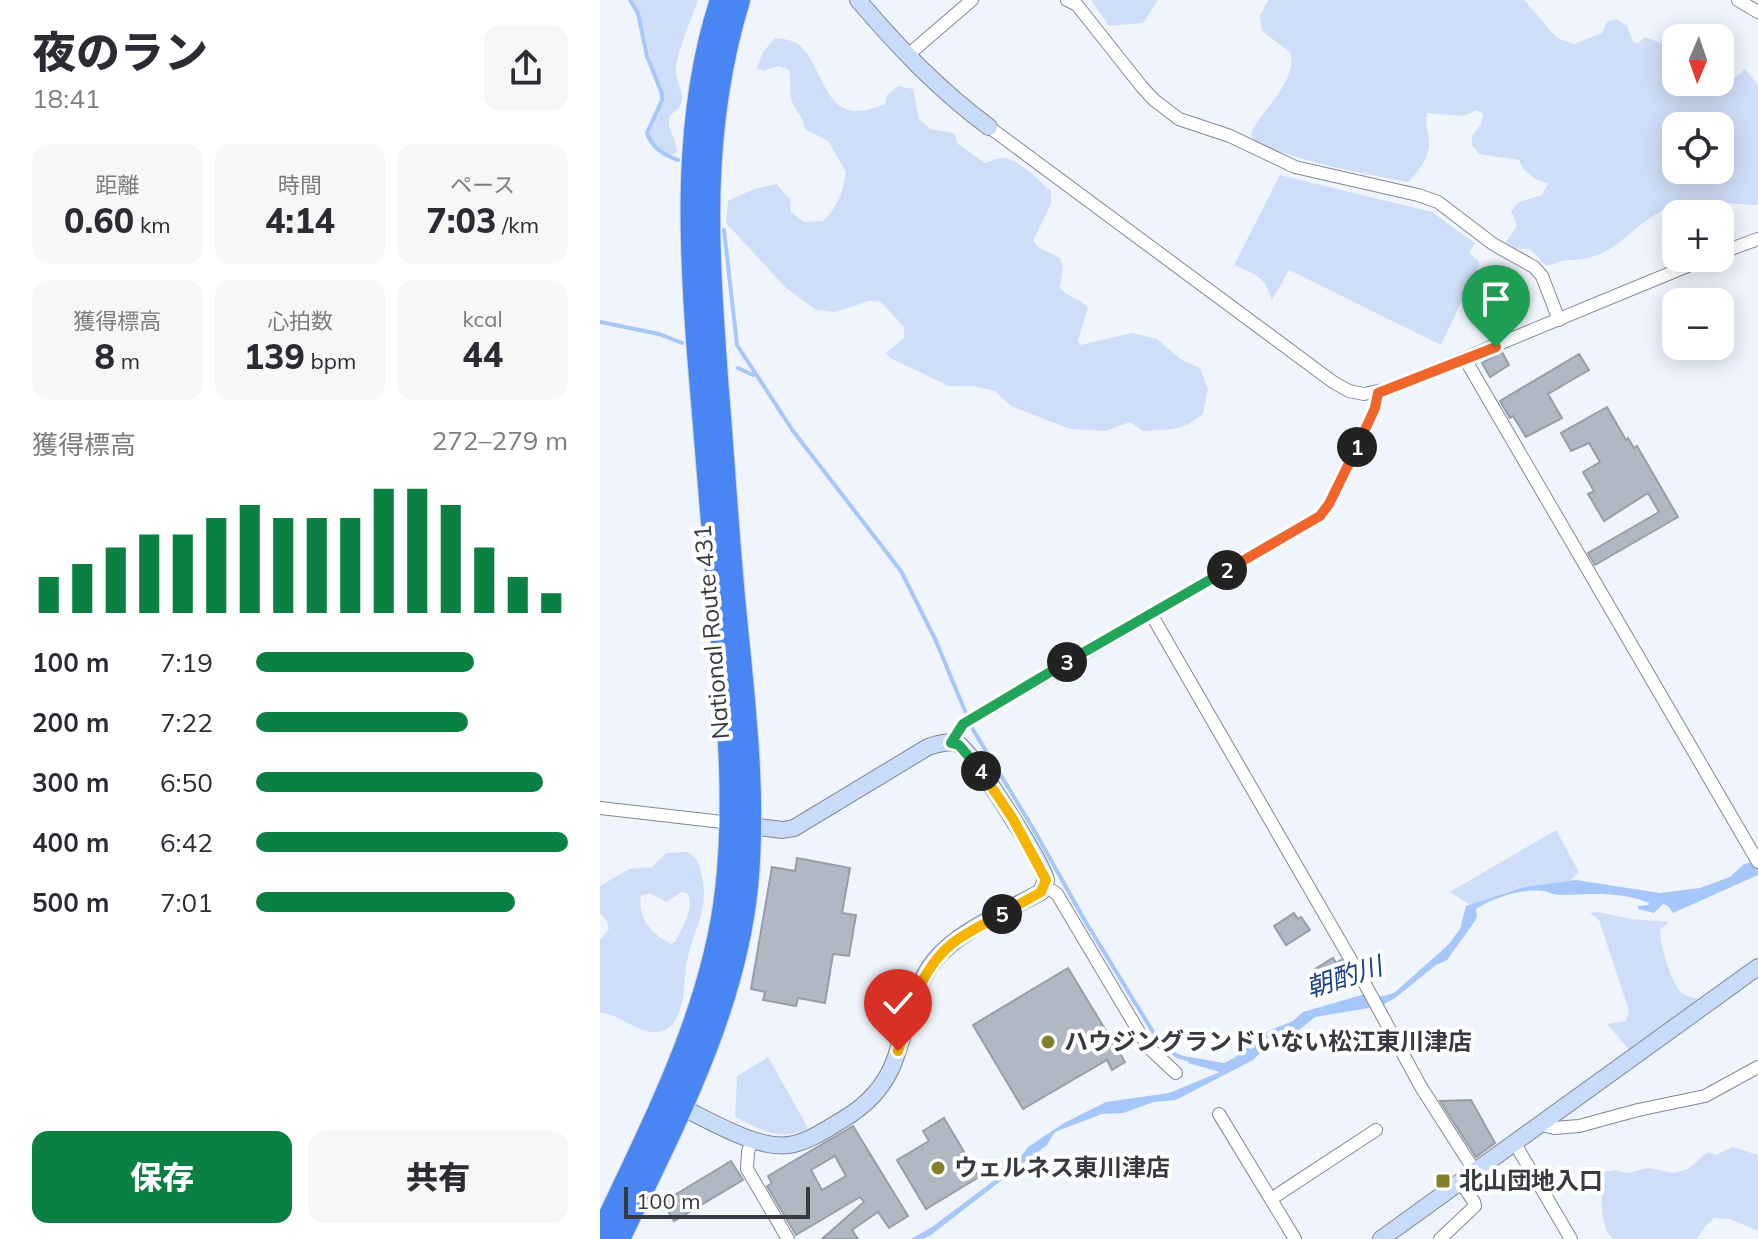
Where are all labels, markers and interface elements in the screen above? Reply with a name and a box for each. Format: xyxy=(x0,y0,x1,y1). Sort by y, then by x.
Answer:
text: 夜のラン xyxy=(32,24,208,79)
north arrow xyxy=(1662,24,1734,96)
map controls xyxy=(1662,24,1734,360)
button: share xyxy=(484,26,568,110)
text: 18:41 xyxy=(32,82,100,115)
button: locate xyxy=(1662,112,1734,184)
text: 距離 xyxy=(95,171,139,199)
text: 時間 xyxy=(278,171,322,199)
text: ペース xyxy=(450,171,515,199)
text: 0.60 xyxy=(64,199,134,242)
text: 4:14 xyxy=(265,199,335,242)
text: 7:03 xyxy=(426,199,496,242)
button: + xyxy=(1662,200,1734,272)
text: km xyxy=(134,211,171,239)
text: /km xyxy=(496,211,539,239)
pin xyxy=(1462,265,1530,347)
icon: arrive xyxy=(1474,277,1518,321)
button: − xyxy=(1662,288,1734,360)
text: kcal xyxy=(463,305,503,333)
text: 獲得標高 xyxy=(73,307,161,335)
text: 心拍数 xyxy=(267,307,333,335)
text: 44 xyxy=(462,333,503,376)
text: 8 xyxy=(95,335,115,378)
text: 139 xyxy=(244,335,305,378)
text: m xyxy=(115,347,140,375)
text: bpm xyxy=(305,347,356,375)
text: 272–279 m xyxy=(432,424,568,457)
pin: 1 xyxy=(1337,427,1377,467)
text: 獲得標高 xyxy=(32,428,136,461)
text: 1 xyxy=(1350,433,1364,461)
street label: National Route 431 xyxy=(687,524,735,741)
pin: 2 xyxy=(1207,550,1247,590)
text: 2 xyxy=(1220,556,1234,584)
pin: 3 xyxy=(1047,642,1087,682)
text: 100 m xyxy=(32,646,109,679)
text: 7:19 xyxy=(160,646,213,679)
text: 3 xyxy=(1060,648,1074,676)
text: 200 m xyxy=(32,706,109,739)
text: 7:22 xyxy=(160,706,213,739)
pin: 4 xyxy=(961,751,1001,791)
text: 4 xyxy=(974,757,988,785)
text: 300 m xyxy=(32,766,109,799)
text: 6:50 xyxy=(160,766,213,799)
text: 400 m xyxy=(32,826,109,859)
text: 6:42 xyxy=(160,826,213,859)
text: 500 m xyxy=(32,886,109,919)
text: 7:01 xyxy=(160,886,213,919)
pin: 5 xyxy=(982,894,1022,934)
text: 5 xyxy=(995,900,1009,928)
water label: 朝酌川 xyxy=(1302,948,1389,1004)
pin xyxy=(864,969,932,1051)
icon: check xyxy=(876,981,920,1025)
place label: ハウジングランドいない松江東川津店 xyxy=(1064,1026,1472,1056)
marker: ハウジングランドいない松江東川津店 xyxy=(1039,1033,1057,1051)
button: 保存 xyxy=(32,1131,292,1223)
button: 共有 xyxy=(308,1131,568,1223)
place label: ウェルネス東川津店 xyxy=(954,1152,1170,1182)
marker: ウェルネス東川津店 xyxy=(929,1159,947,1177)
place label: 北山団地入口 xyxy=(1459,1165,1603,1195)
marker: 北山団地入口 xyxy=(1434,1172,1452,1190)
scale bar xyxy=(624,1183,810,1219)
text: 100 m xyxy=(636,1187,701,1215)

